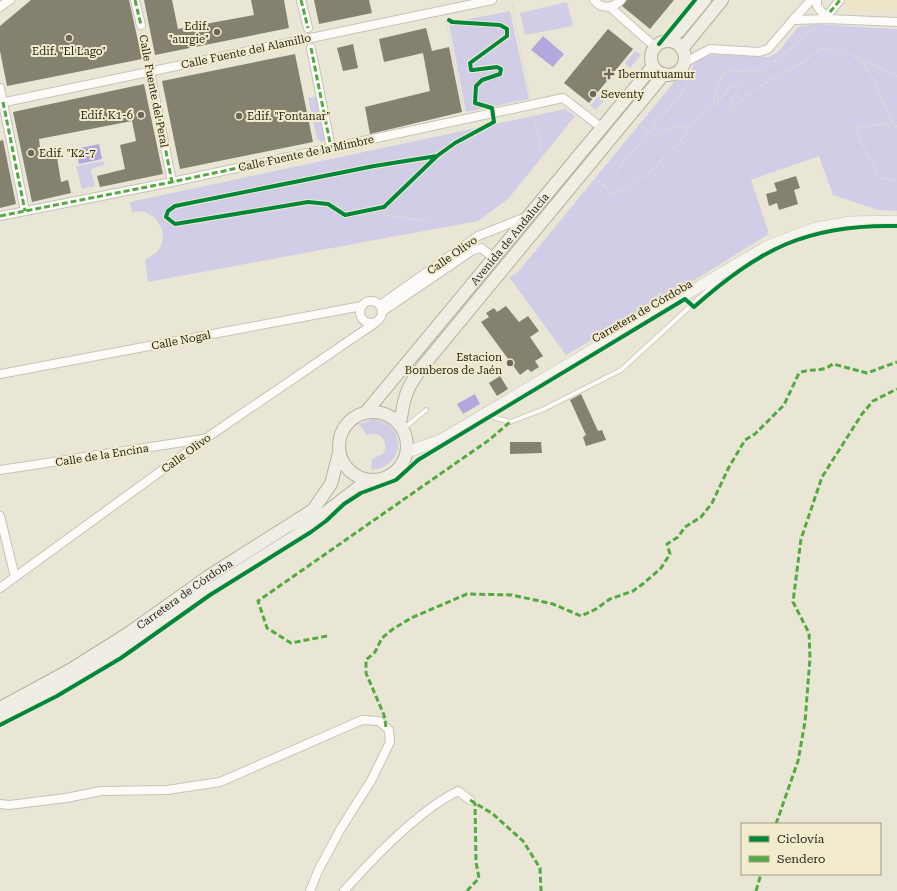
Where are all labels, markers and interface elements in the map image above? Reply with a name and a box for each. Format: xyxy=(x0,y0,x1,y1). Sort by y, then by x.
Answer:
place label: Edif. "aurgie" xyxy=(169,20,209,46)
marker: Edif. "aurgie" xyxy=(212,27,222,37)
street label: Calle Fuente del Alamillo xyxy=(180,31,312,72)
marker: Edif. "El Lago" xyxy=(64,33,74,43)
street label: Calle Fuente del Peral xyxy=(136,34,171,149)
place label: Edif. "El Lago" xyxy=(32,45,106,58)
marker: Ibermutuamur xyxy=(603,68,615,80)
place label: Ibermutuamur xyxy=(618,68,695,81)
place label: Seventy xyxy=(601,88,644,101)
marker: Seventy xyxy=(588,89,598,99)
place label: Edif. K1-6 xyxy=(80,109,133,122)
marker: Edif. K1-6 xyxy=(136,110,146,120)
place label: Edif. "Fontanar" xyxy=(247,110,330,123)
marker: Edif. "Fontanar" xyxy=(234,111,244,121)
street label: Calle Fuente de la Mimbre xyxy=(237,133,375,174)
place label: Edif. "K2-7 xyxy=(39,147,96,160)
marker: Edif. "K2-7 xyxy=(26,148,36,158)
street label: Avenida de Andalucía xyxy=(468,190,552,288)
street label: Calle Olivo xyxy=(425,233,480,277)
street label: Carretera de Córdoba xyxy=(590,277,695,345)
street label: Calle Nogal xyxy=(150,328,213,353)
place label: Estacion Bomberos de Jaén xyxy=(405,351,502,377)
marker: Estacion Bomberos de Jaén xyxy=(505,358,515,368)
street label: Calle Olivo xyxy=(159,431,214,476)
street label: Calle de la Encina xyxy=(54,442,150,469)
street label: Carretera de Córdoba xyxy=(134,557,235,632)
legend xyxy=(741,823,881,875)
text: Ciclovía xyxy=(777,832,825,846)
text: Sendero xyxy=(777,852,825,866)

